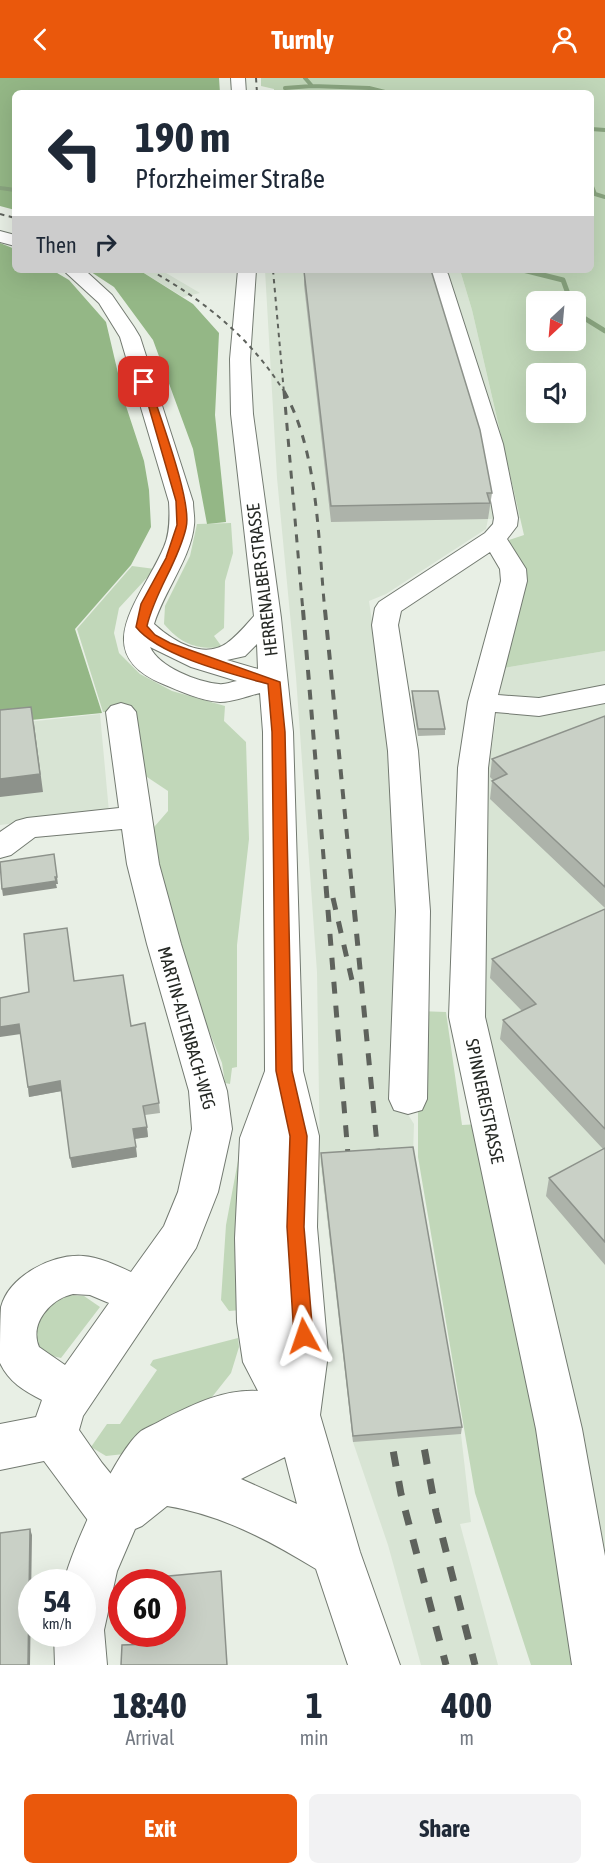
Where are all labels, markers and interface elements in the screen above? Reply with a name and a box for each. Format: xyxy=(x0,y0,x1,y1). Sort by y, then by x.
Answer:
icon: back xyxy=(24,23,57,56)
icon: person xyxy=(548,23,581,56)
text: Turnly xyxy=(271,24,334,55)
text: 190 m xyxy=(135,113,230,161)
icon: left xyxy=(36,114,114,192)
text: Pforzheimer Straße xyxy=(135,163,325,194)
icon: right xyxy=(89,228,122,261)
text: Then xyxy=(36,232,77,258)
north arrow xyxy=(526,291,586,351)
map controls xyxy=(526,291,586,423)
pin xyxy=(118,356,169,407)
button: sound xyxy=(526,363,586,423)
icon: arrive xyxy=(127,365,160,398)
street label: HERRENALBER STRASSE xyxy=(242,502,282,658)
street label: MARTIN-ALTENBACH-WEG xyxy=(154,944,220,1112)
street label: SPINNEREISTRASSE xyxy=(462,1037,509,1166)
position arrow xyxy=(272,1304,336,1368)
speed limit sign: 60 xyxy=(108,1569,186,1647)
text: 54 xyxy=(43,1584,71,1618)
text: km/h xyxy=(42,1615,72,1632)
text: 18:40 xyxy=(113,1684,187,1726)
text: 1 xyxy=(306,1684,323,1726)
text: 400 xyxy=(441,1684,492,1726)
text: Arrival xyxy=(125,1726,174,1749)
text: min xyxy=(300,1726,329,1749)
text: m xyxy=(460,1726,474,1749)
button: Exit xyxy=(24,1794,297,1863)
button: Share xyxy=(309,1794,581,1863)

